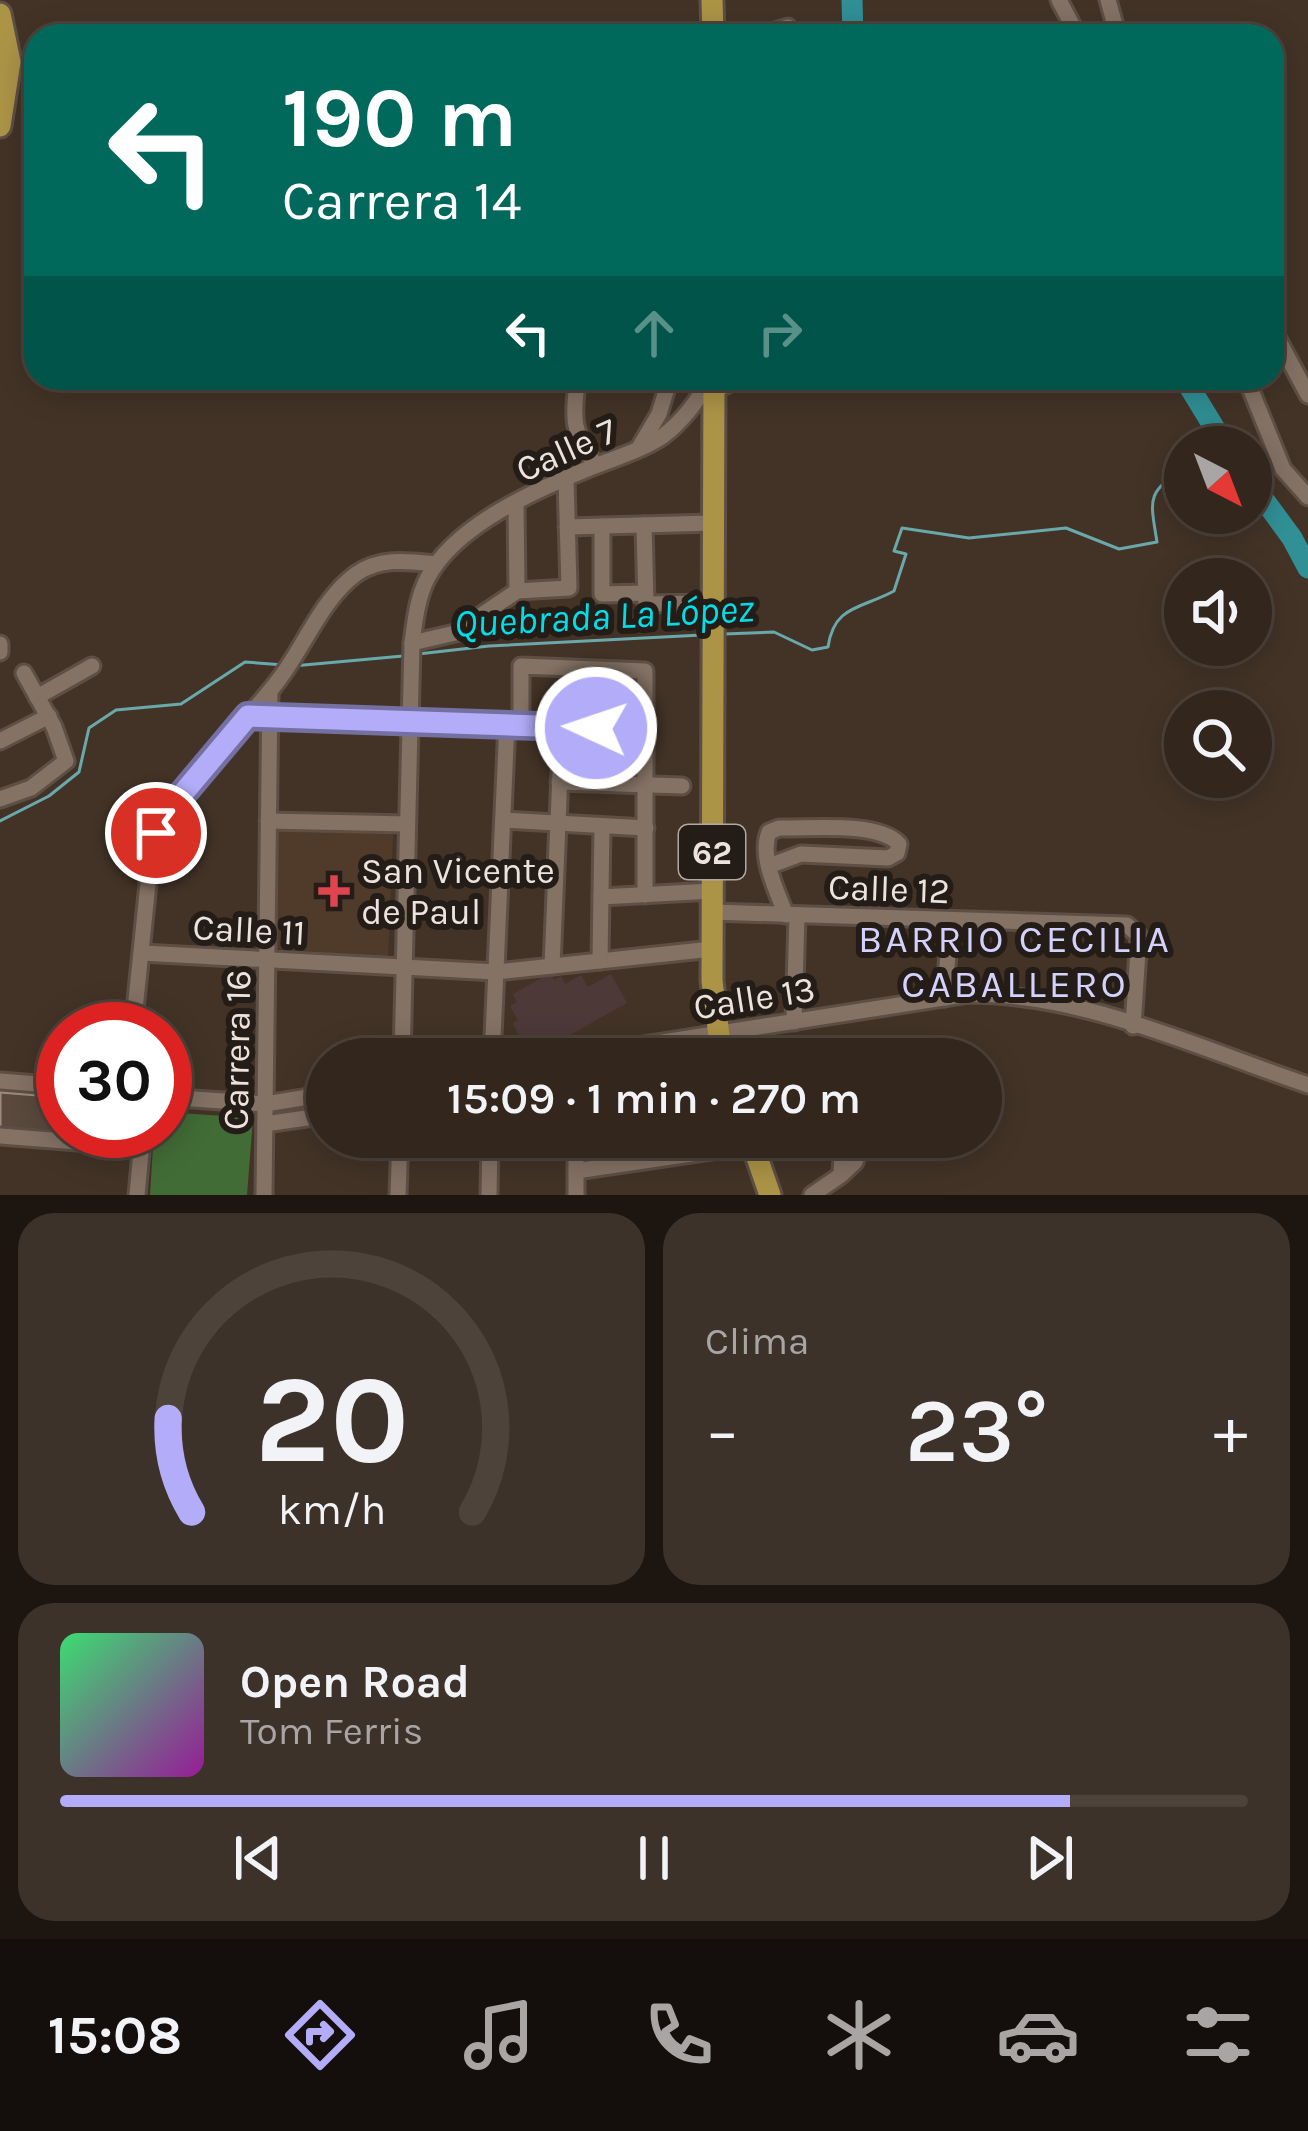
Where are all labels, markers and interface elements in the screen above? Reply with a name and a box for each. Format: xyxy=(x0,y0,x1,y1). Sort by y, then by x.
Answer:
text: 190 m xyxy=(282,69,517,167)
icon: left xyxy=(84,72,240,228)
text: Carrera 14 xyxy=(282,169,522,233)
icon: left xyxy=(495,300,561,366)
icon: ahead xyxy=(621,300,687,366)
icon: right xyxy=(747,300,813,366)
street label: Calle 7 xyxy=(509,409,623,491)
north arrow xyxy=(1164,426,1272,534)
map controls xyxy=(1164,426,1272,798)
button: sound xyxy=(1164,558,1272,666)
water label: Quebrada La López xyxy=(453,585,755,647)
position arrow xyxy=(533,665,659,791)
button: search xyxy=(1164,690,1272,798)
pin xyxy=(105,782,207,884)
icon: arrive xyxy=(123,800,189,866)
road number: 62 xyxy=(679,825,745,879)
place label: San Vicente de Paul xyxy=(361,850,555,933)
street label: Calle 12 xyxy=(827,866,951,912)
marker: San Vicente de Paul xyxy=(318,875,350,907)
street label: Calle 11 xyxy=(191,906,306,954)
district label: BARRIO CECILIA CABALLERO xyxy=(858,916,1172,1007)
street label: Calle 13 xyxy=(690,968,818,1028)
street label: Carrera 16 xyxy=(215,970,259,1131)
speed limit sign: 30 xyxy=(36,1002,192,1158)
text: 15:09 · 1 min · 270 m xyxy=(447,1072,861,1124)
text: Clima xyxy=(705,1318,809,1364)
text: 20 xyxy=(254,1347,409,1492)
text: 23° xyxy=(905,1378,1048,1484)
text: − xyxy=(705,1392,740,1470)
text: + xyxy=(1213,1392,1248,1470)
text: km/h xyxy=(277,1485,386,1535)
text: Open Road xyxy=(240,1656,470,1708)
text: Tom Ferris xyxy=(240,1708,423,1754)
icon: previous xyxy=(225,1825,291,1891)
icon: pause xyxy=(621,1825,687,1891)
icon: next xyxy=(1017,1825,1083,1891)
icon: directions xyxy=(278,1993,362,2077)
icon: music xyxy=(457,1993,541,2077)
icon: phone xyxy=(637,1993,721,2077)
icon: climate xyxy=(817,1993,901,2077)
icon: car xyxy=(996,1993,1080,2077)
icon: filters xyxy=(1176,1993,1260,2077)
text: 15:08 xyxy=(48,2003,182,2067)

